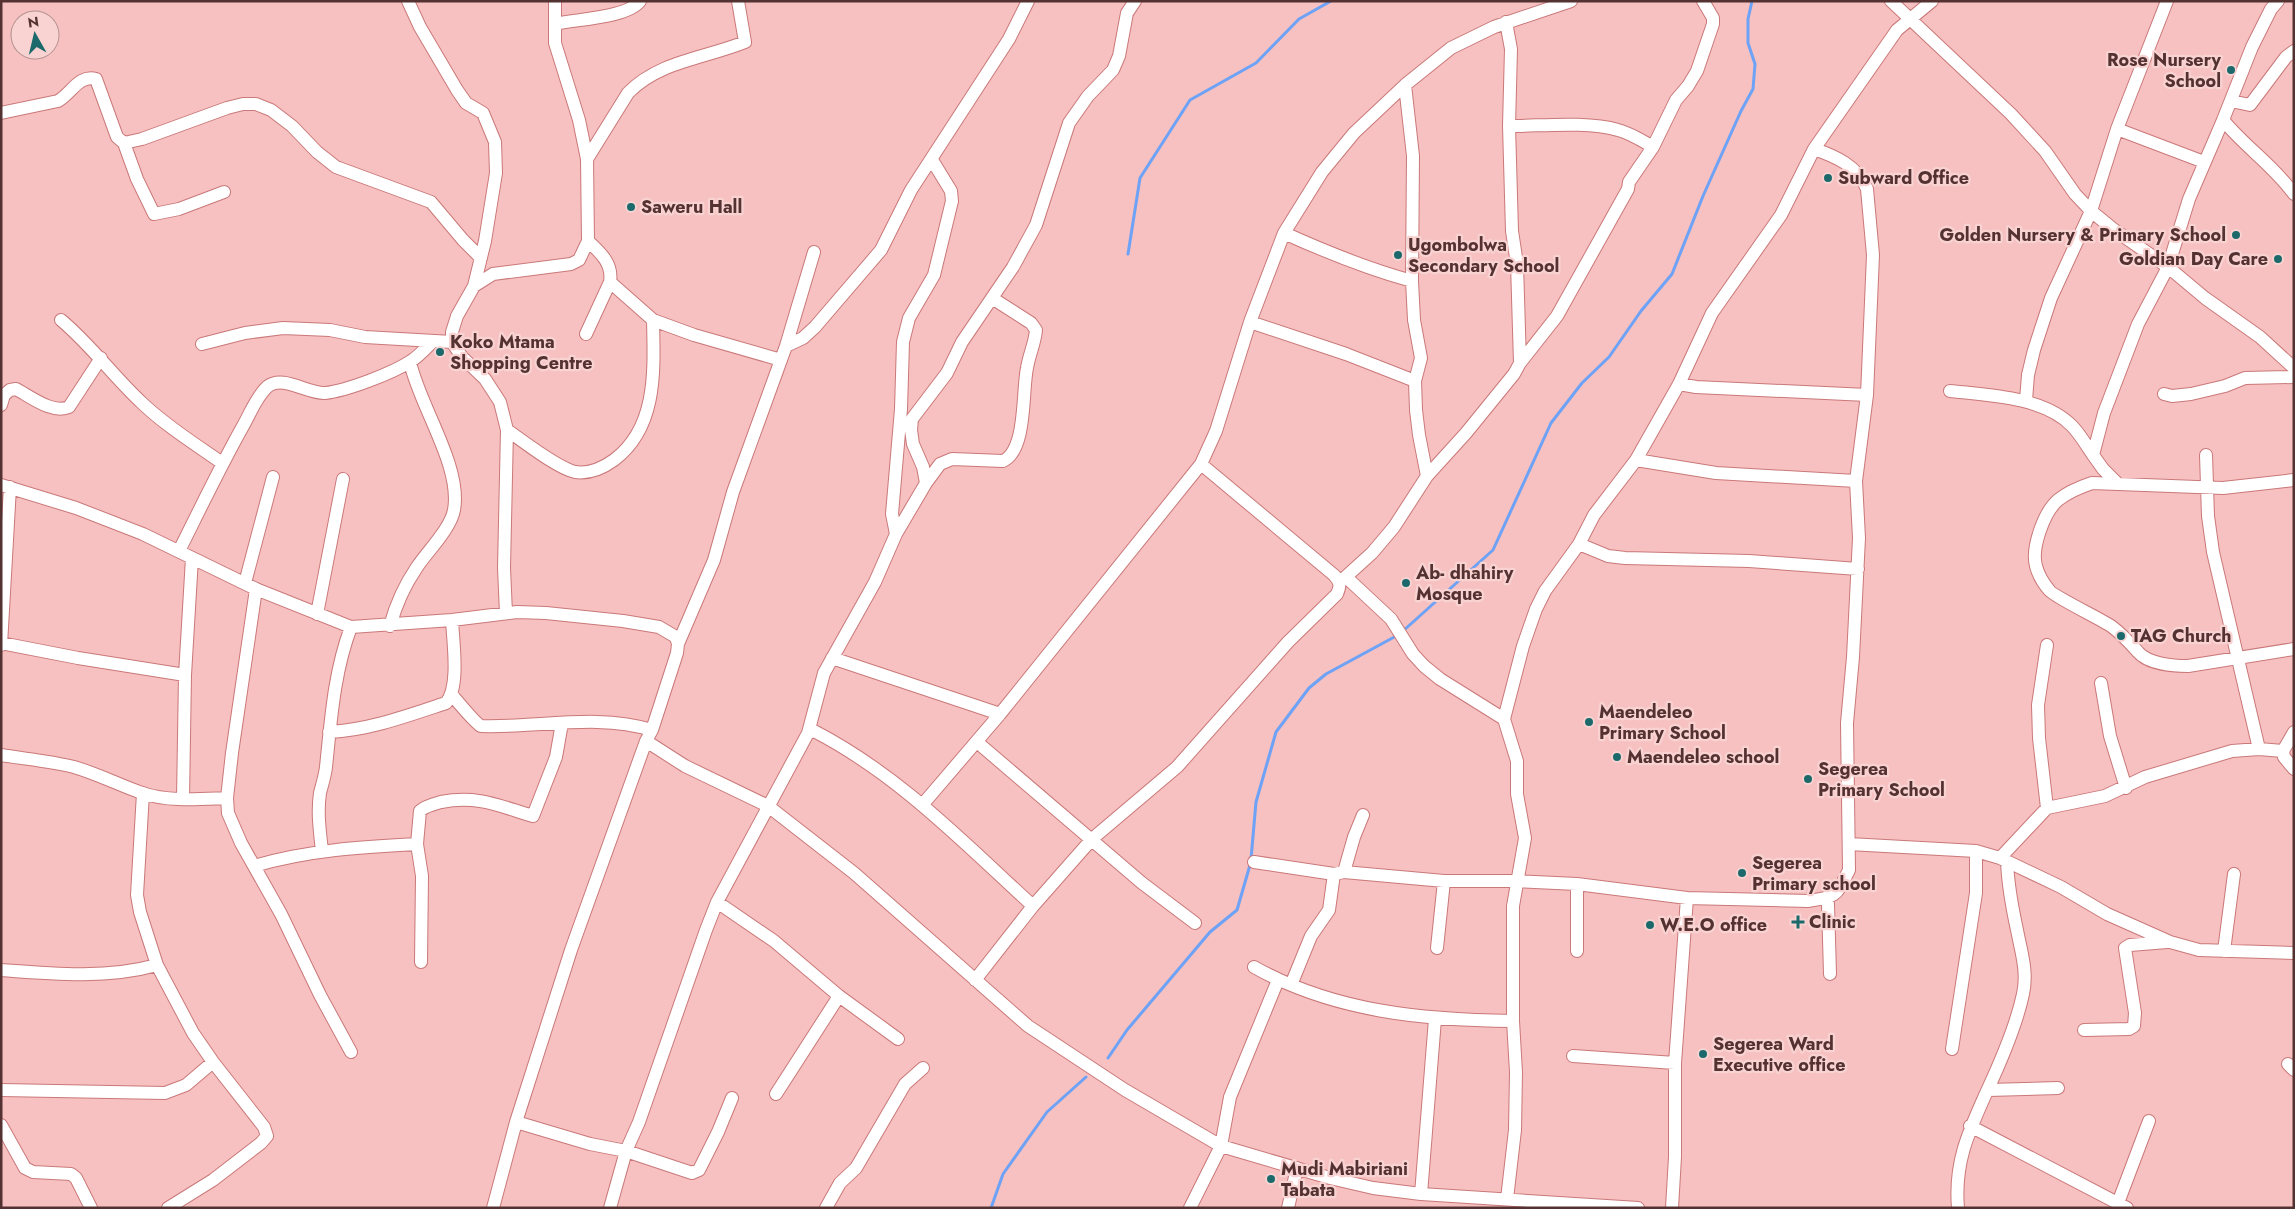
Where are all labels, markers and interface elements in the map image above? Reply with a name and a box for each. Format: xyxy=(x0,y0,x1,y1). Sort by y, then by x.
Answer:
north arrow xyxy=(10,10,60,60)
text: N xyxy=(26,11,40,33)
place label: Rose Nursery School xyxy=(2107,47,2222,94)
marker: Rose Nursery School xyxy=(2225,64,2237,76)
place label: Subward Office xyxy=(1838,165,1969,191)
marker: Subward Office xyxy=(1822,172,1834,184)
place label: Saweru Hall xyxy=(641,194,742,220)
marker: Saweru Hall xyxy=(625,201,637,213)
place label: Golden Nursery & Primary School xyxy=(1940,222,2226,248)
marker: Golden Nursery & Primary School xyxy=(2230,229,2242,241)
place label: Ugombolwa Secondary School xyxy=(1408,232,1559,279)
place label: Goldian Day Care xyxy=(2119,246,2268,272)
marker: Ugombolwa Secondary School xyxy=(1392,249,1404,261)
marker: Goldian Day Care xyxy=(2272,253,2284,265)
place label: Koko Mtama Shopping Centre xyxy=(450,329,592,376)
marker: Koko Mtama Shopping Centre xyxy=(434,346,446,358)
place label: Ab- dhahiry Mosque xyxy=(1415,560,1514,607)
marker: Ab- dhahiry Mosque xyxy=(1400,577,1412,589)
place label: TAG Church xyxy=(2131,623,2232,649)
marker: TAG Church xyxy=(2115,630,2127,642)
place label: Maendeleo Primary School xyxy=(1599,699,1726,746)
marker: Maendeleo Primary School xyxy=(1583,716,1595,728)
place label: Maendeleo school xyxy=(1627,744,1779,770)
marker: Maendeleo school xyxy=(1611,751,1623,763)
place label: Segerea Primary School xyxy=(1818,756,1945,803)
marker: Segerea Primary School xyxy=(1802,773,1814,785)
place label: Segerea Primary school xyxy=(1752,850,1876,897)
marker: Segerea Primary school xyxy=(1736,867,1748,879)
place label: Clinic xyxy=(1809,909,1856,935)
place label: W.E.O office xyxy=(1660,912,1767,938)
marker: Clinic xyxy=(1791,915,1805,929)
marker: W.E.O office xyxy=(1644,919,1656,931)
place label: Segerea Ward Executive office xyxy=(1713,1031,1846,1078)
marker: Segerea Ward Executive office xyxy=(1697,1048,1709,1060)
place label: Mudi Mabiriani Tabata xyxy=(1281,1156,1408,1203)
marker: Mudi Mabiriani Tabata xyxy=(1265,1173,1277,1185)

